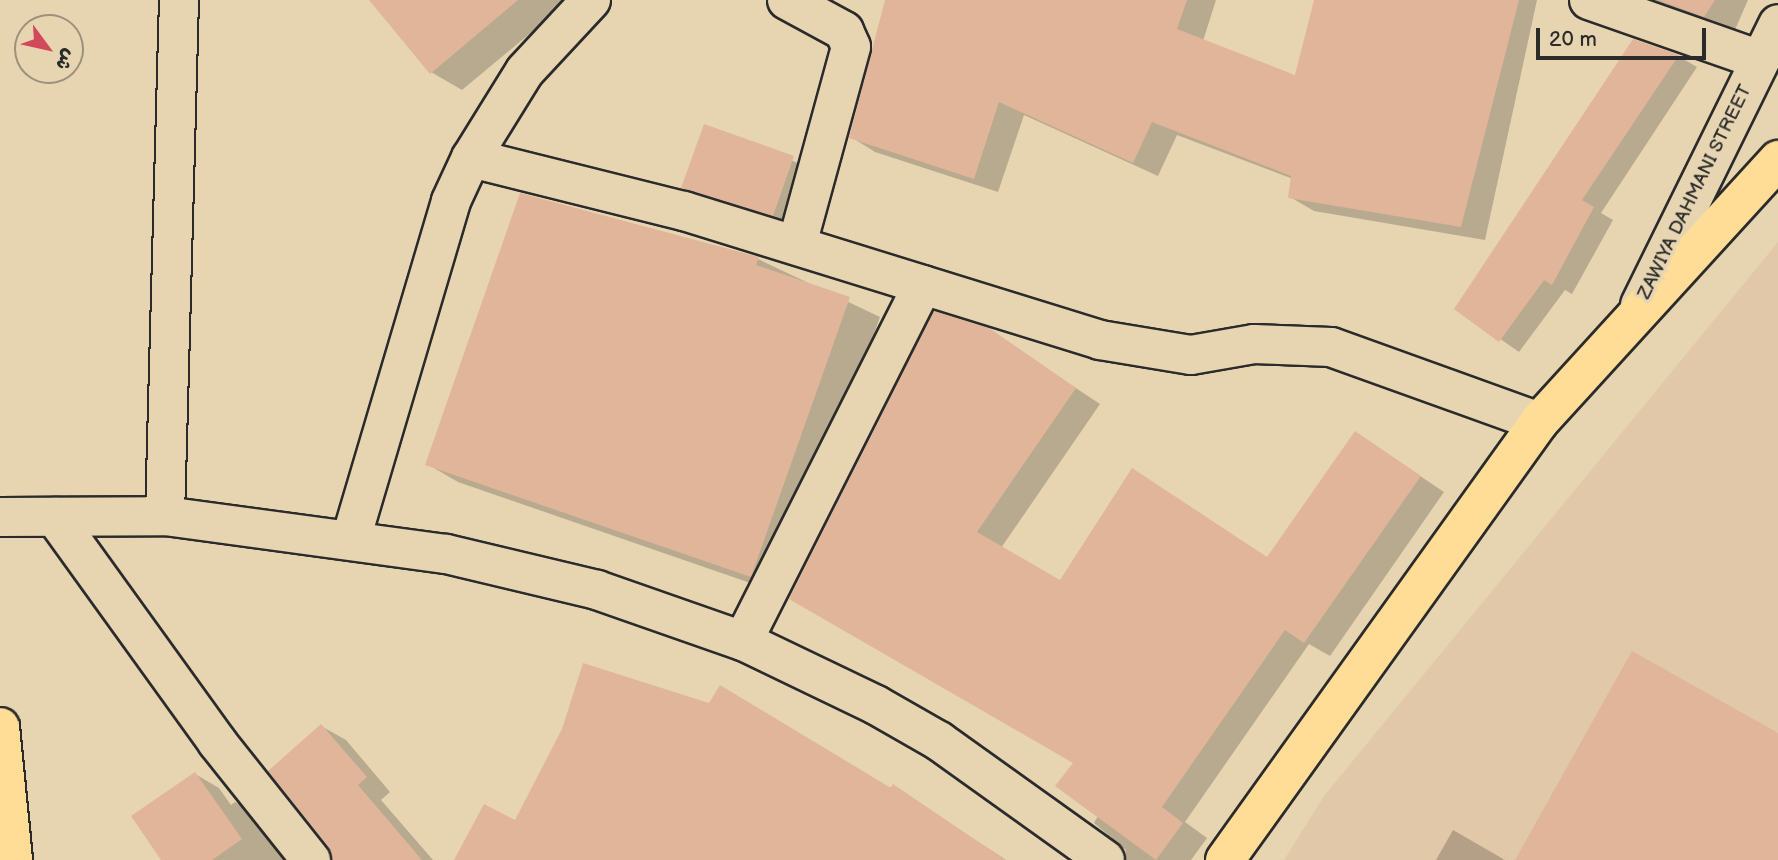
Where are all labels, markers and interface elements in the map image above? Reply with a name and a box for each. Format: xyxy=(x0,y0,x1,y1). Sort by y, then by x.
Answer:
north arrow xyxy=(14,14,84,84)
scale bar xyxy=(1540,14,1710,58)
text: 20 m xyxy=(1549,27,1597,52)
text: ش xyxy=(50,45,81,75)
street label: ZAWIYA DAHMANI STREET xyxy=(1633,81,1757,303)

